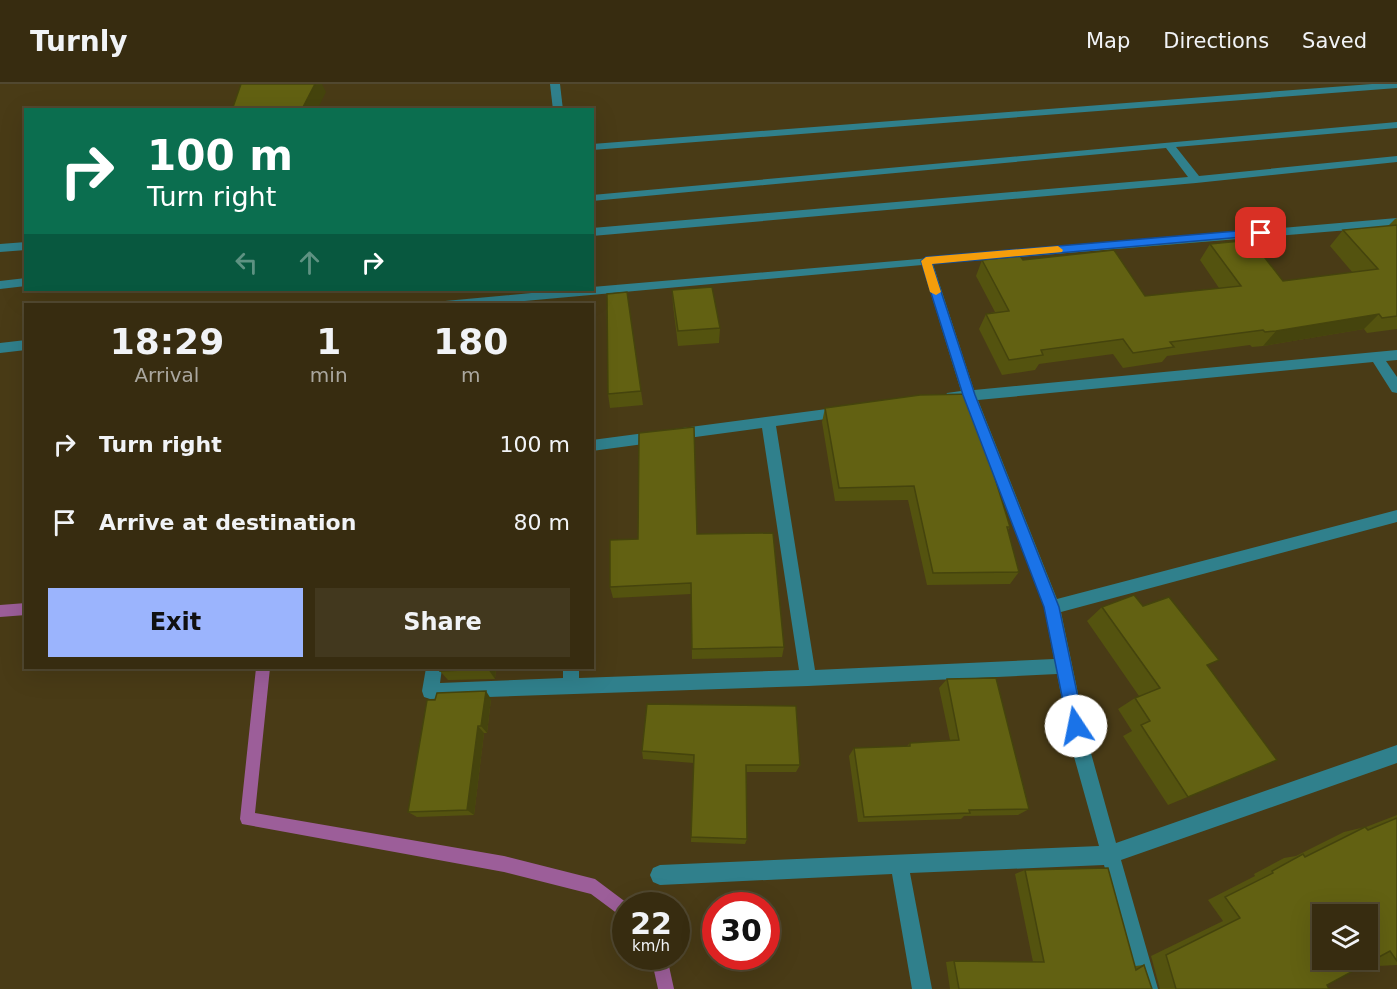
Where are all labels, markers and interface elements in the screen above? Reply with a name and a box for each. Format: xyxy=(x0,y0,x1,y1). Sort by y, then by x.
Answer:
text: Turnly xyxy=(30,25,128,58)
text: Map xyxy=(1086,29,1130,53)
text: Directions xyxy=(1163,29,1269,53)
text: Saved xyxy=(1302,29,1367,53)
text: 100 m xyxy=(147,131,293,180)
icon: right xyxy=(48,132,126,210)
text: Turn right xyxy=(147,181,276,212)
pin xyxy=(1235,207,1286,258)
icon: arrive xyxy=(1244,216,1277,249)
icon: left xyxy=(230,246,263,279)
icon: ahead xyxy=(293,246,326,279)
icon: right xyxy=(356,246,389,279)
text: 18:29 xyxy=(110,321,224,362)
text: 1 xyxy=(316,321,341,362)
text: 180 xyxy=(433,321,508,362)
text: Arrival xyxy=(134,363,199,387)
text: min xyxy=(310,363,348,387)
text: m xyxy=(461,363,481,387)
icon: right xyxy=(48,428,81,461)
text: Turn right xyxy=(99,432,222,457)
text: 100 m xyxy=(500,432,570,457)
icon: arrive xyxy=(48,506,81,539)
text: Arrive at destination xyxy=(99,510,356,535)
text: 80 m xyxy=(514,510,570,535)
button: Exit xyxy=(48,588,303,657)
button: Share xyxy=(315,588,570,657)
position arrow xyxy=(1044,694,1108,758)
speed limit sign: 30 xyxy=(702,892,780,970)
map controls xyxy=(1312,904,1378,970)
button: layers xyxy=(1312,904,1378,970)
text: 22 xyxy=(630,906,672,941)
text: km/h xyxy=(632,937,670,955)

